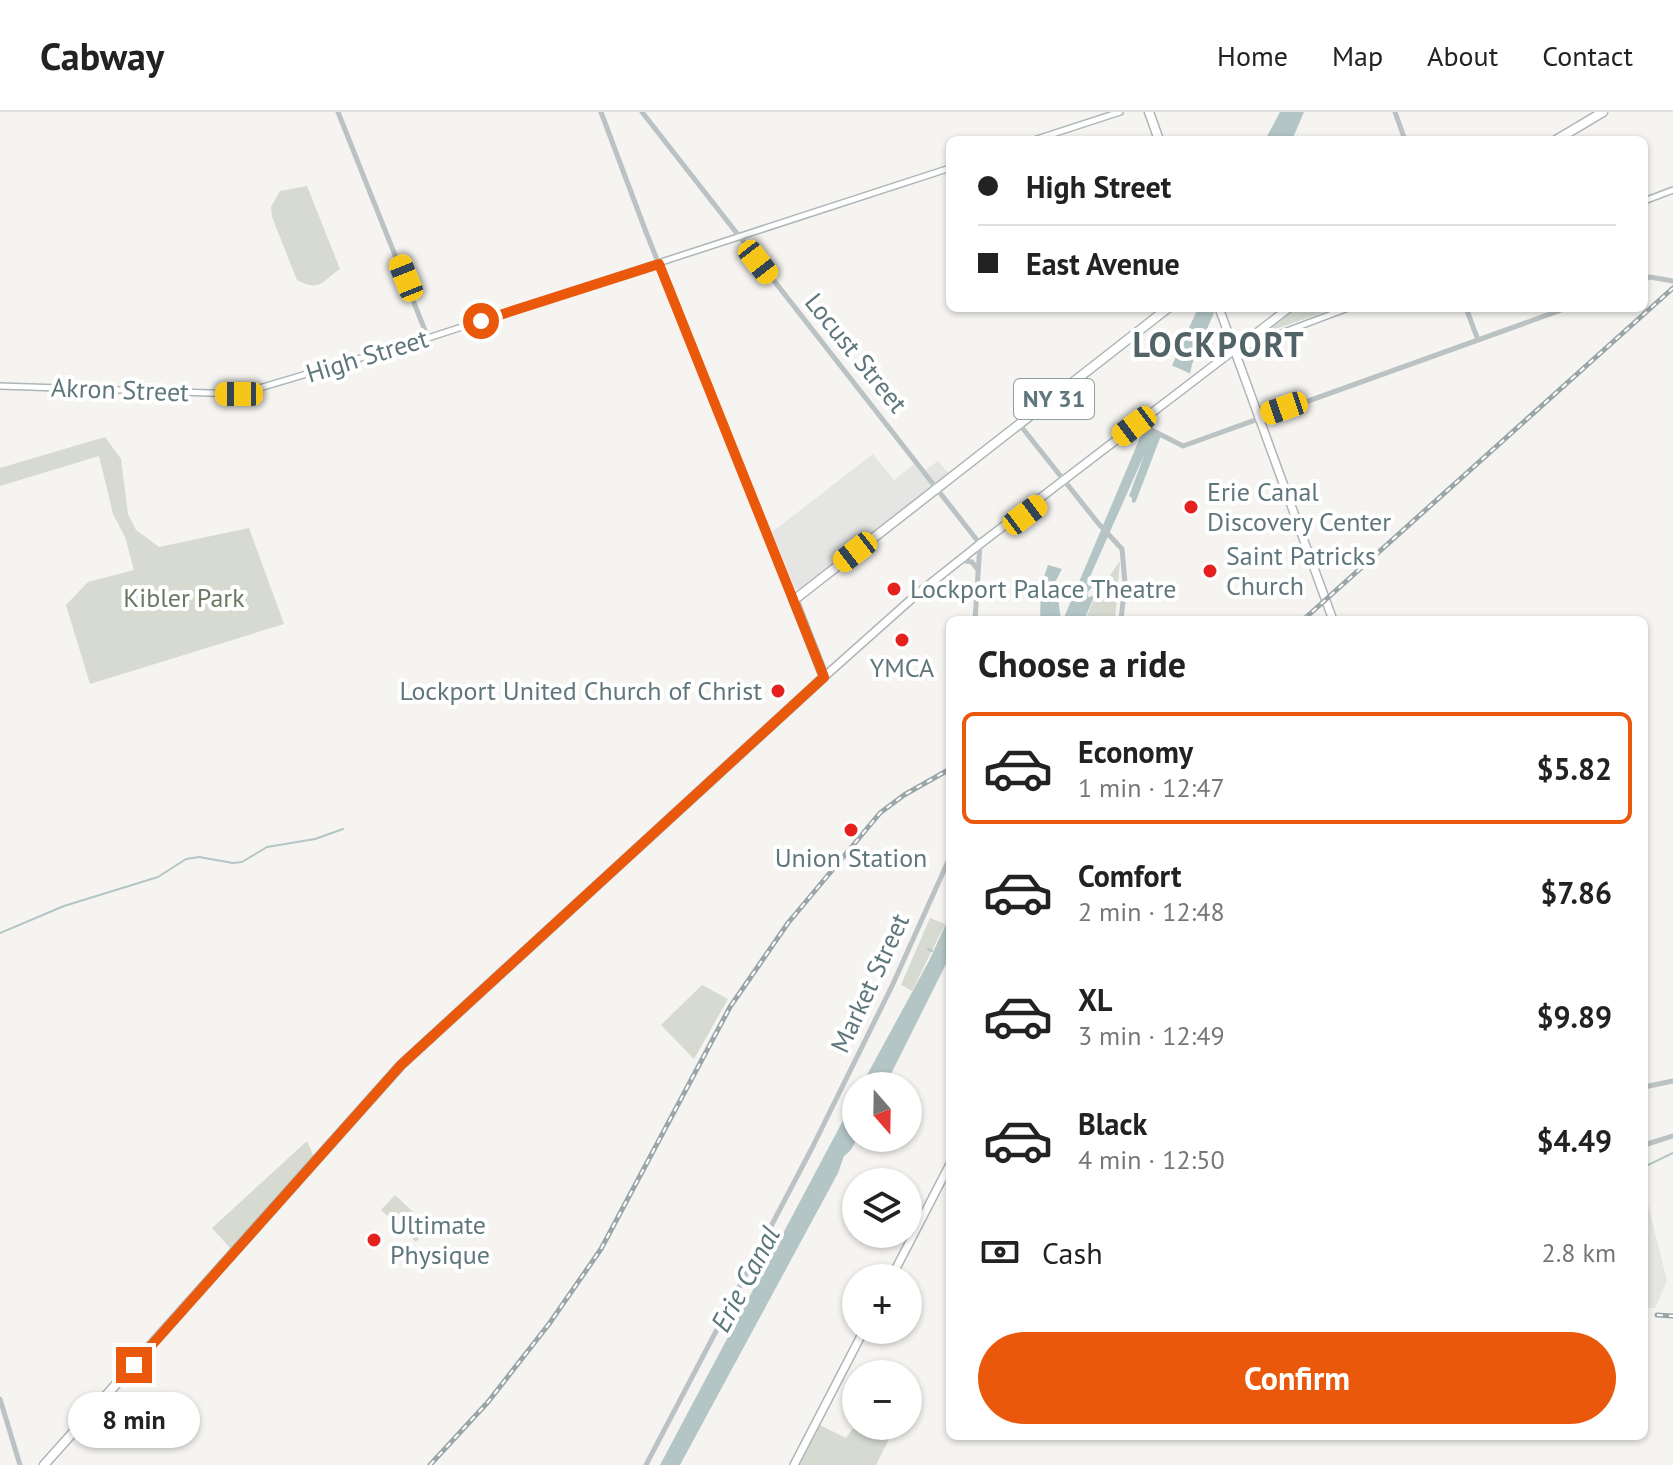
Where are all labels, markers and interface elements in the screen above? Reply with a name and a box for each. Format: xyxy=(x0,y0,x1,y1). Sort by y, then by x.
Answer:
text: Cabway xyxy=(40,31,164,80)
text: Home xyxy=(1217,37,1288,74)
text: Map xyxy=(1332,37,1383,74)
text: About xyxy=(1427,37,1498,74)
text: Contact xyxy=(1542,37,1633,74)
text: High Street xyxy=(1026,167,1171,206)
car xyxy=(734,236,782,288)
text: East Avenue xyxy=(1026,244,1180,283)
car xyxy=(386,251,426,305)
street label: Locust Street xyxy=(798,286,915,419)
route start xyxy=(463,303,499,339)
street label: High Street xyxy=(302,321,432,390)
district label: LOCKPORT xyxy=(1132,322,1306,366)
street label: Akron Street xyxy=(50,371,190,408)
road number: NY 31 xyxy=(1014,379,1094,419)
car xyxy=(215,382,263,406)
car xyxy=(1257,389,1311,427)
car xyxy=(1108,402,1160,450)
place label: Erie Canal Discovery Center xyxy=(1207,475,1391,538)
car xyxy=(999,491,1051,539)
marker: Erie Canal Discovery Center xyxy=(1182,498,1200,516)
car xyxy=(829,528,881,576)
place label: Saint Patricks Church xyxy=(1226,539,1376,602)
marker: Saint Patricks Church xyxy=(1201,562,1219,580)
place label: Lockport Palace Theatre xyxy=(910,572,1177,605)
marker: Lockport Palace Theatre xyxy=(885,580,903,598)
park label: Kibler Park xyxy=(123,581,245,614)
marker: YMCA xyxy=(893,631,911,649)
text: Choose a ride xyxy=(978,640,1186,687)
place label: YMCA xyxy=(870,651,934,684)
place label: Lockport United Church of Christ xyxy=(399,674,762,707)
marker: Lockport United Church of Christ xyxy=(769,682,787,700)
icon: car xyxy=(982,732,1054,804)
text: Economy xyxy=(1078,732,1193,771)
text: $5.82 xyxy=(1537,749,1612,788)
text: 1 min · 12:47 xyxy=(1078,771,1225,804)
marker: Union Station xyxy=(842,821,860,839)
place label: Union Station xyxy=(775,841,927,874)
icon: car xyxy=(982,856,1054,928)
text: Comfort xyxy=(1078,856,1181,895)
text: $7.86 xyxy=(1540,873,1612,912)
text: 2 min · 12:48 xyxy=(1078,895,1225,928)
street label: Market Street xyxy=(823,908,916,1058)
icon: car xyxy=(982,980,1054,1052)
text: XL xyxy=(1078,980,1112,1019)
text: $9.89 xyxy=(1537,997,1612,1036)
text: 3 min · 12:49 xyxy=(1078,1019,1225,1052)
north arrow xyxy=(842,1072,922,1152)
map controls xyxy=(842,1072,922,1440)
icon: car xyxy=(982,1104,1054,1176)
text: Black xyxy=(1078,1104,1147,1143)
text: $4.49 xyxy=(1537,1121,1612,1160)
text: 4 min · 12:50 xyxy=(1078,1143,1225,1176)
button: layers xyxy=(842,1168,922,1248)
place label: Ultimate Physique xyxy=(390,1208,490,1271)
water label: Erie Canal xyxy=(701,1219,788,1338)
icon: cash xyxy=(978,1230,1022,1274)
marker: Ultimate Physique xyxy=(365,1231,383,1249)
text: Cash xyxy=(1042,1233,1103,1272)
text: 2.8 km xyxy=(1542,1236,1616,1269)
button: + xyxy=(842,1264,922,1344)
button: Confirm xyxy=(978,1332,1616,1424)
route end xyxy=(116,1347,152,1383)
button: − xyxy=(842,1360,922,1440)
callout: 8 min xyxy=(68,1393,200,1449)
text: 8 min xyxy=(102,1403,166,1436)

